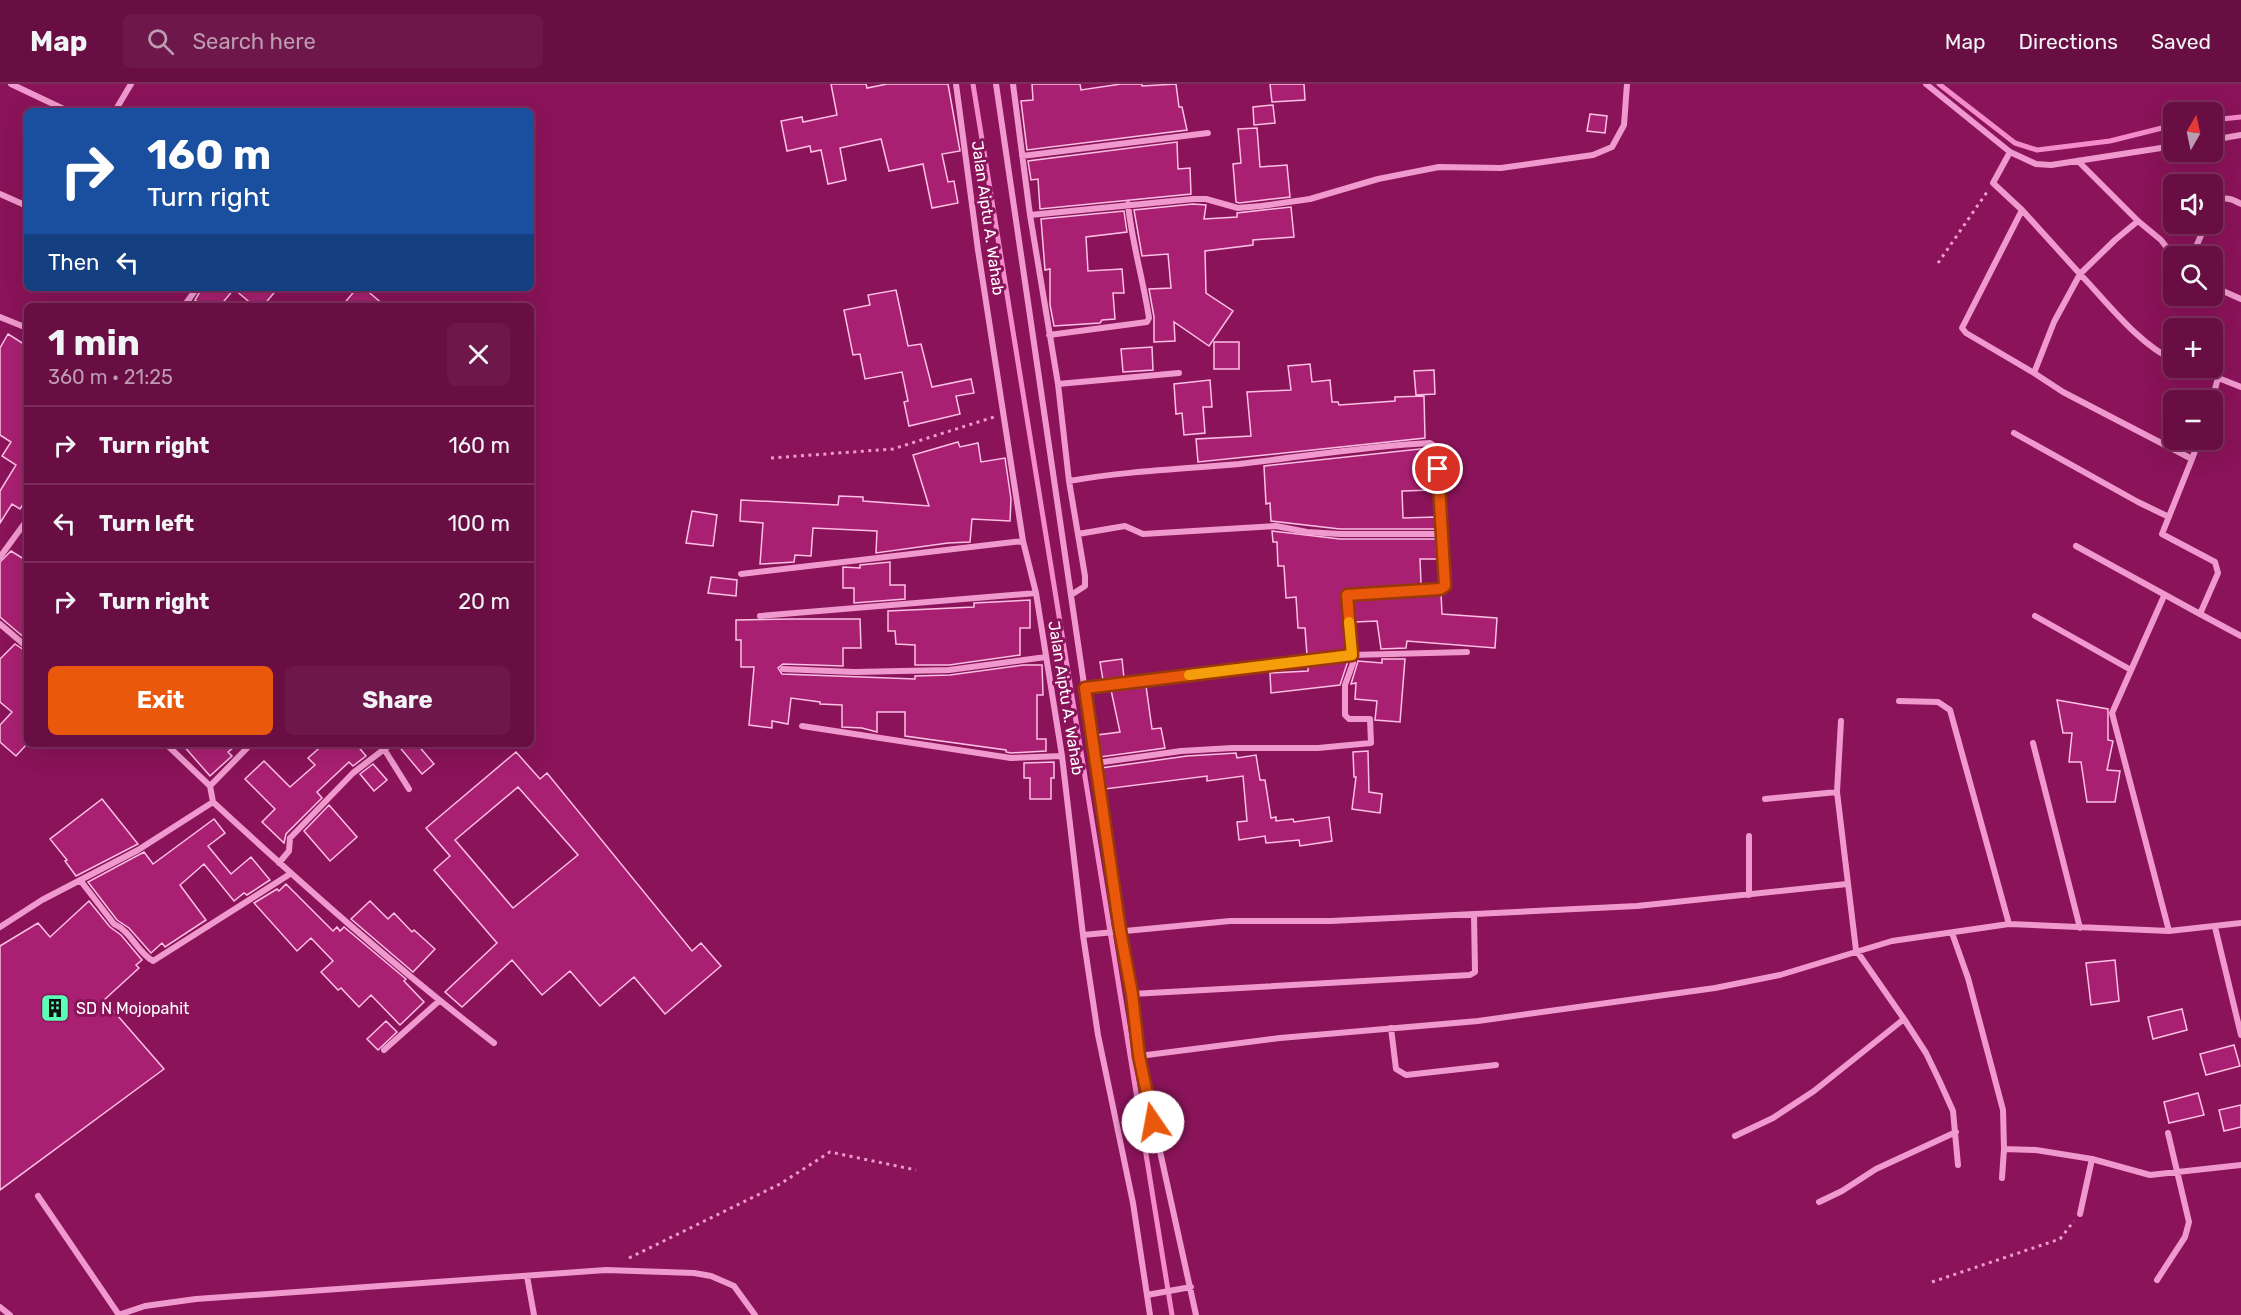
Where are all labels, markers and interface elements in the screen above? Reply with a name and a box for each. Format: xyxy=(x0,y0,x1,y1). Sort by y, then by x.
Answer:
search box xyxy=(123,14,543,68)
text: Map xyxy=(30,25,87,58)
icon: search xyxy=(144,25,177,58)
text: Search here xyxy=(192,28,316,55)
text: Map xyxy=(1945,29,1986,54)
text: Directions xyxy=(2019,29,2118,54)
text: Saved xyxy=(2151,29,2211,54)
north arrow xyxy=(2163,102,2223,162)
map controls xyxy=(2163,102,2223,450)
text: 160 m xyxy=(147,130,271,180)
icon: right xyxy=(48,132,126,210)
street label: Jalan Aiptu A. Wahab xyxy=(968,139,1008,297)
button: sound xyxy=(2163,174,2223,234)
text: Turn right xyxy=(147,181,270,213)
icon: left xyxy=(111,246,144,279)
button: search xyxy=(2163,246,2223,306)
text: Then xyxy=(48,249,99,276)
button: + xyxy=(2163,318,2223,378)
text: 1 min xyxy=(48,321,140,364)
button: close xyxy=(447,323,510,386)
text: 360 m · 21:25 xyxy=(48,365,173,389)
button: − xyxy=(2163,390,2223,450)
icon: right xyxy=(48,429,81,462)
text: Turn right xyxy=(99,432,209,459)
text: 160 m xyxy=(448,432,510,459)
pin xyxy=(1412,443,1463,494)
icon: arrive xyxy=(1421,452,1454,485)
icon: left xyxy=(48,507,81,540)
text: Turn left xyxy=(99,510,194,537)
text: 100 m xyxy=(448,510,510,537)
icon: right xyxy=(48,585,81,618)
text: Turn right xyxy=(99,588,209,615)
text: 20 m xyxy=(458,588,510,615)
street label: Jalan Aiptu A. Wahab xyxy=(1044,619,1088,777)
button: Exit xyxy=(48,666,273,735)
button: Share xyxy=(285,666,510,735)
building icon: SD N Mojopahit xyxy=(39,992,71,1024)
place label: SD N Mojopahit xyxy=(76,999,189,1018)
position arrow xyxy=(1121,1090,1185,1154)

